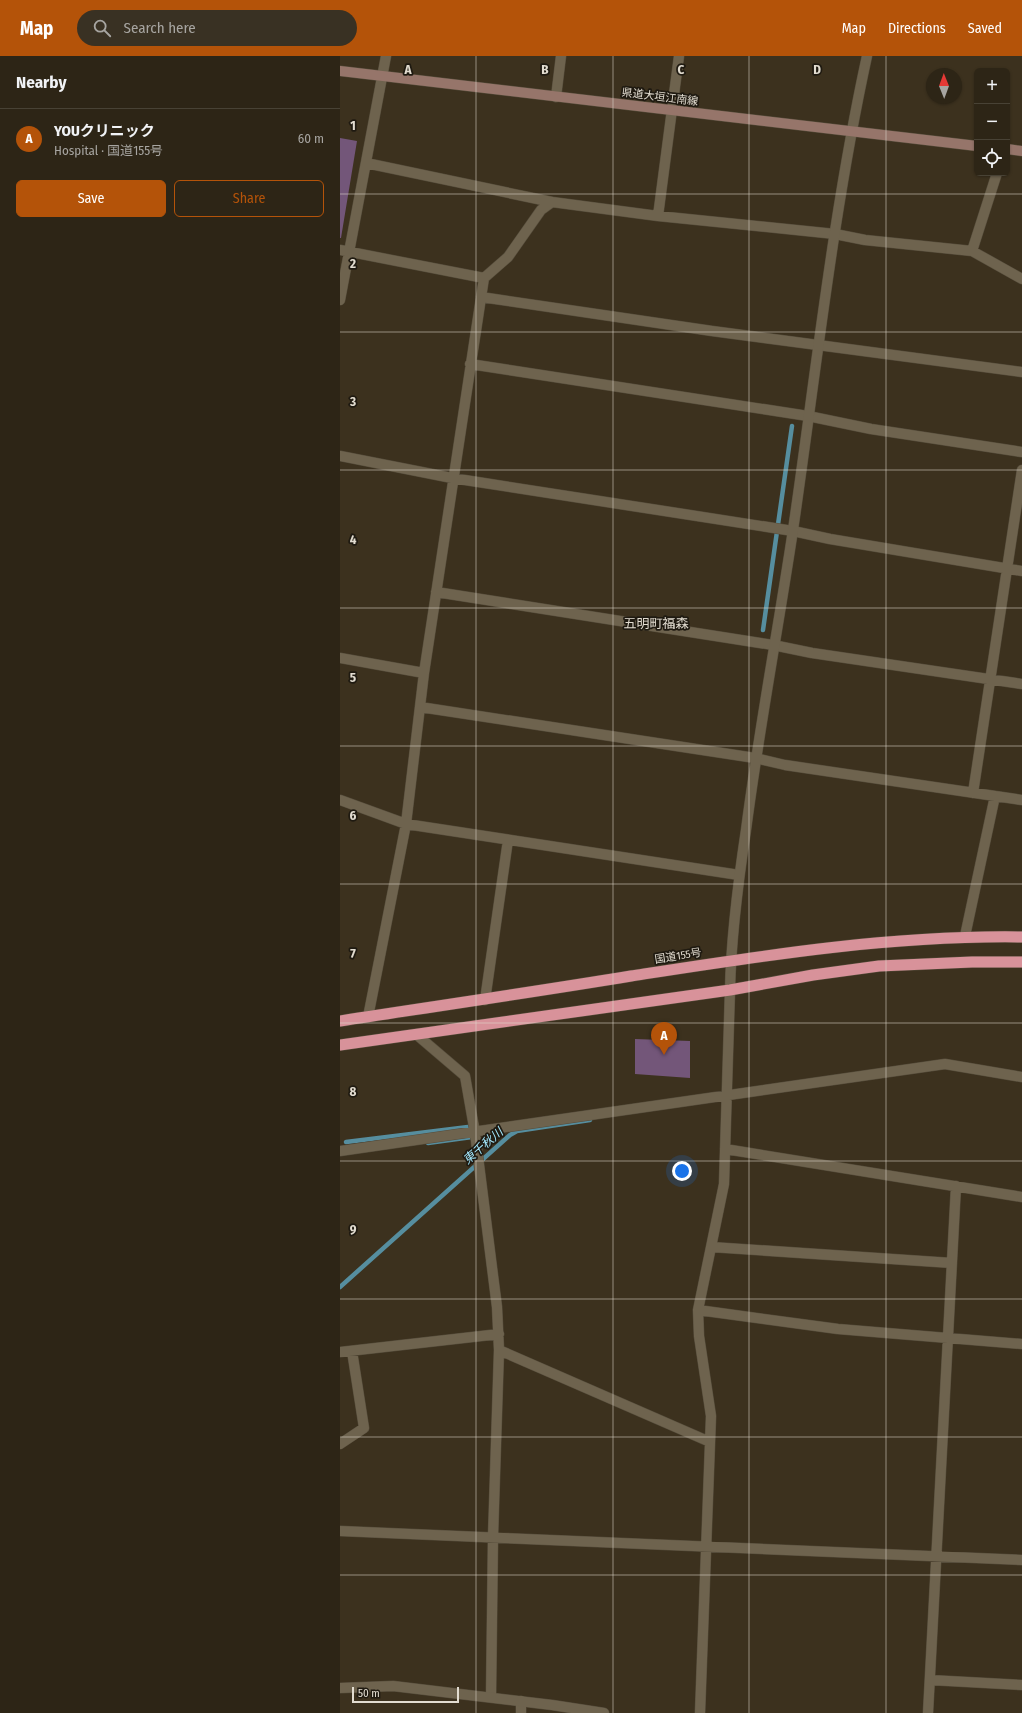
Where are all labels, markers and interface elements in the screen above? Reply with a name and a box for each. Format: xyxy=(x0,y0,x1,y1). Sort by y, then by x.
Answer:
search box xyxy=(77,10,357,46)
text: Map xyxy=(20,17,53,40)
icon: search xyxy=(91,17,113,39)
text: Search here xyxy=(123,19,196,37)
text: Map xyxy=(842,20,866,37)
text: Directions xyxy=(888,20,946,37)
text: Saved xyxy=(968,20,1002,37)
text: A xyxy=(403,62,412,77)
text: B xyxy=(541,62,549,77)
text: C xyxy=(678,62,685,77)
text: D xyxy=(813,62,821,77)
north arrow xyxy=(926,68,962,104)
map controls xyxy=(974,68,1010,176)
button: + xyxy=(974,68,1010,104)
text: Nearby xyxy=(16,72,67,93)
street label: 県道大垣江南線 xyxy=(621,86,699,108)
button: − xyxy=(974,104,1010,140)
text: 1 xyxy=(350,118,356,133)
text: YOUクリニック xyxy=(54,122,155,140)
text: A xyxy=(25,131,33,146)
text: 60 m xyxy=(298,131,324,146)
button: locate xyxy=(974,140,1010,176)
text: Hospital · 国道155号 xyxy=(54,143,163,158)
button: Save xyxy=(16,180,166,217)
button: Share xyxy=(174,180,324,217)
text: 2 xyxy=(349,256,356,271)
text: 3 xyxy=(349,394,356,409)
text: 4 xyxy=(350,532,357,547)
district label: 五明町福森 xyxy=(623,616,689,631)
text: 5 xyxy=(350,670,356,685)
text: 6 xyxy=(350,808,357,823)
text: 7 xyxy=(350,946,356,961)
street label: 国道155号 xyxy=(654,946,702,966)
pin: A xyxy=(651,1022,677,1055)
text: 8 xyxy=(350,1084,357,1099)
water label: 東千秋川 xyxy=(460,1124,507,1167)
your location xyxy=(672,1161,692,1181)
text: 9 xyxy=(350,1222,357,1237)
scale bar xyxy=(352,1685,459,1704)
text: 50 m xyxy=(358,1687,380,1700)

